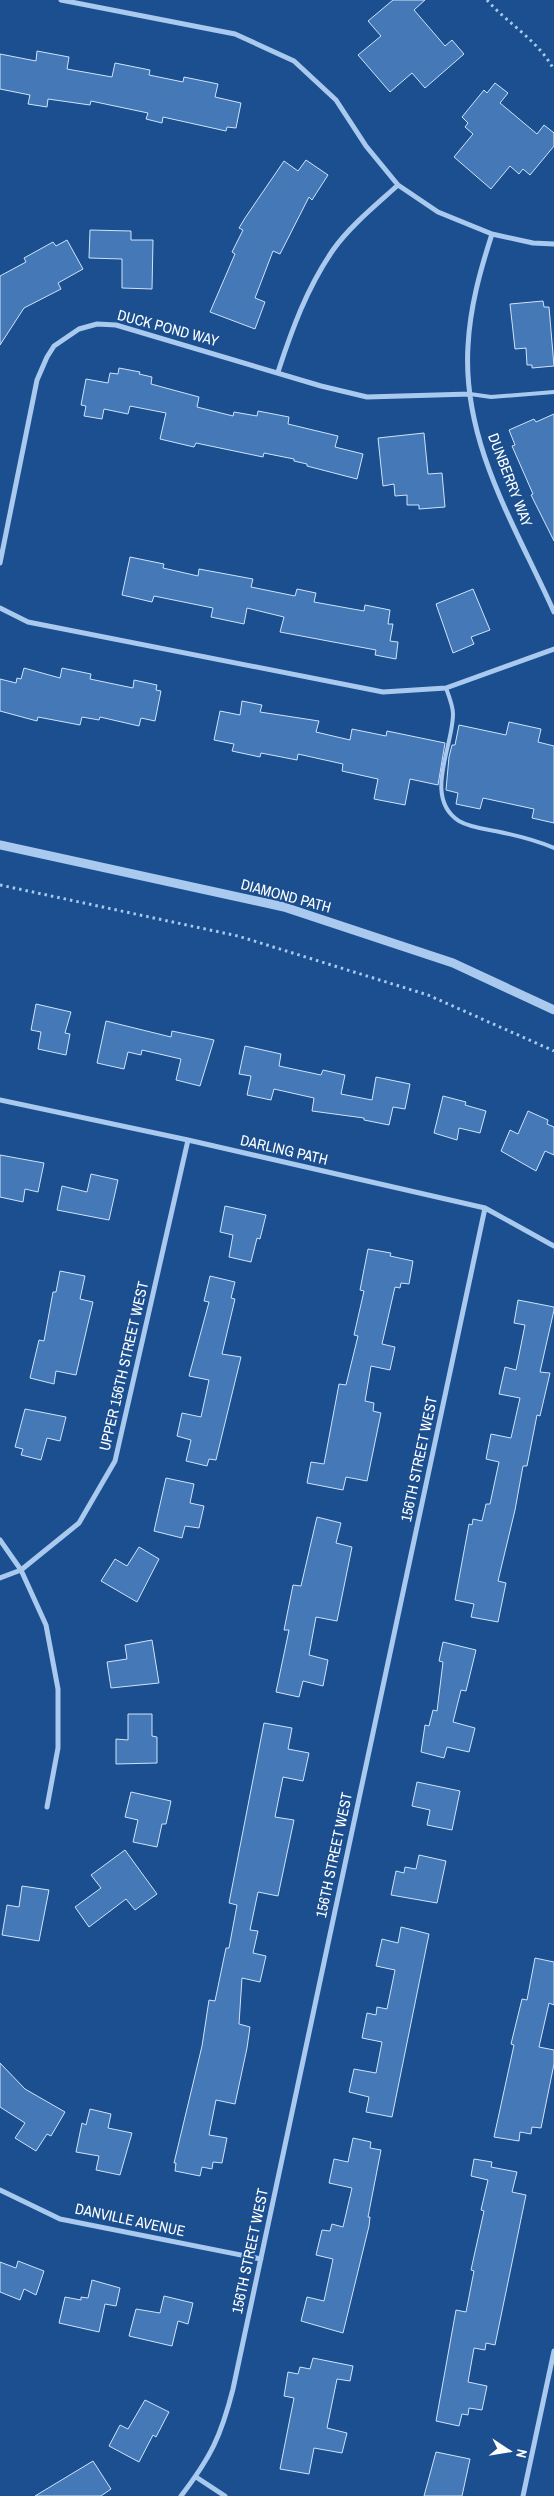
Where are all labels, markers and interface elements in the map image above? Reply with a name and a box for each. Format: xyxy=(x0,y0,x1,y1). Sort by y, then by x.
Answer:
street label: DUCK POND WAY xyxy=(115,304,222,351)
street label: DUNBERRY WAY xyxy=(483,430,538,530)
street label: DIAMOND PATH xyxy=(239,873,334,918)
street label: DARLING PATH xyxy=(238,1129,330,1170)
street label: UPPER 156TH STREET WEST xyxy=(94,1279,153,1453)
street label: 156TH STREET WEST xyxy=(395,1394,442,1523)
street label: 156TH STREET WEST xyxy=(310,1790,357,1919)
street label: 156TH STREET WEST xyxy=(226,2186,273,2315)
street label: DANVILLE AVENUE xyxy=(73,2198,187,2241)
north arrow xyxy=(484,2426,534,2476)
text: N xyxy=(512,2448,531,2460)

